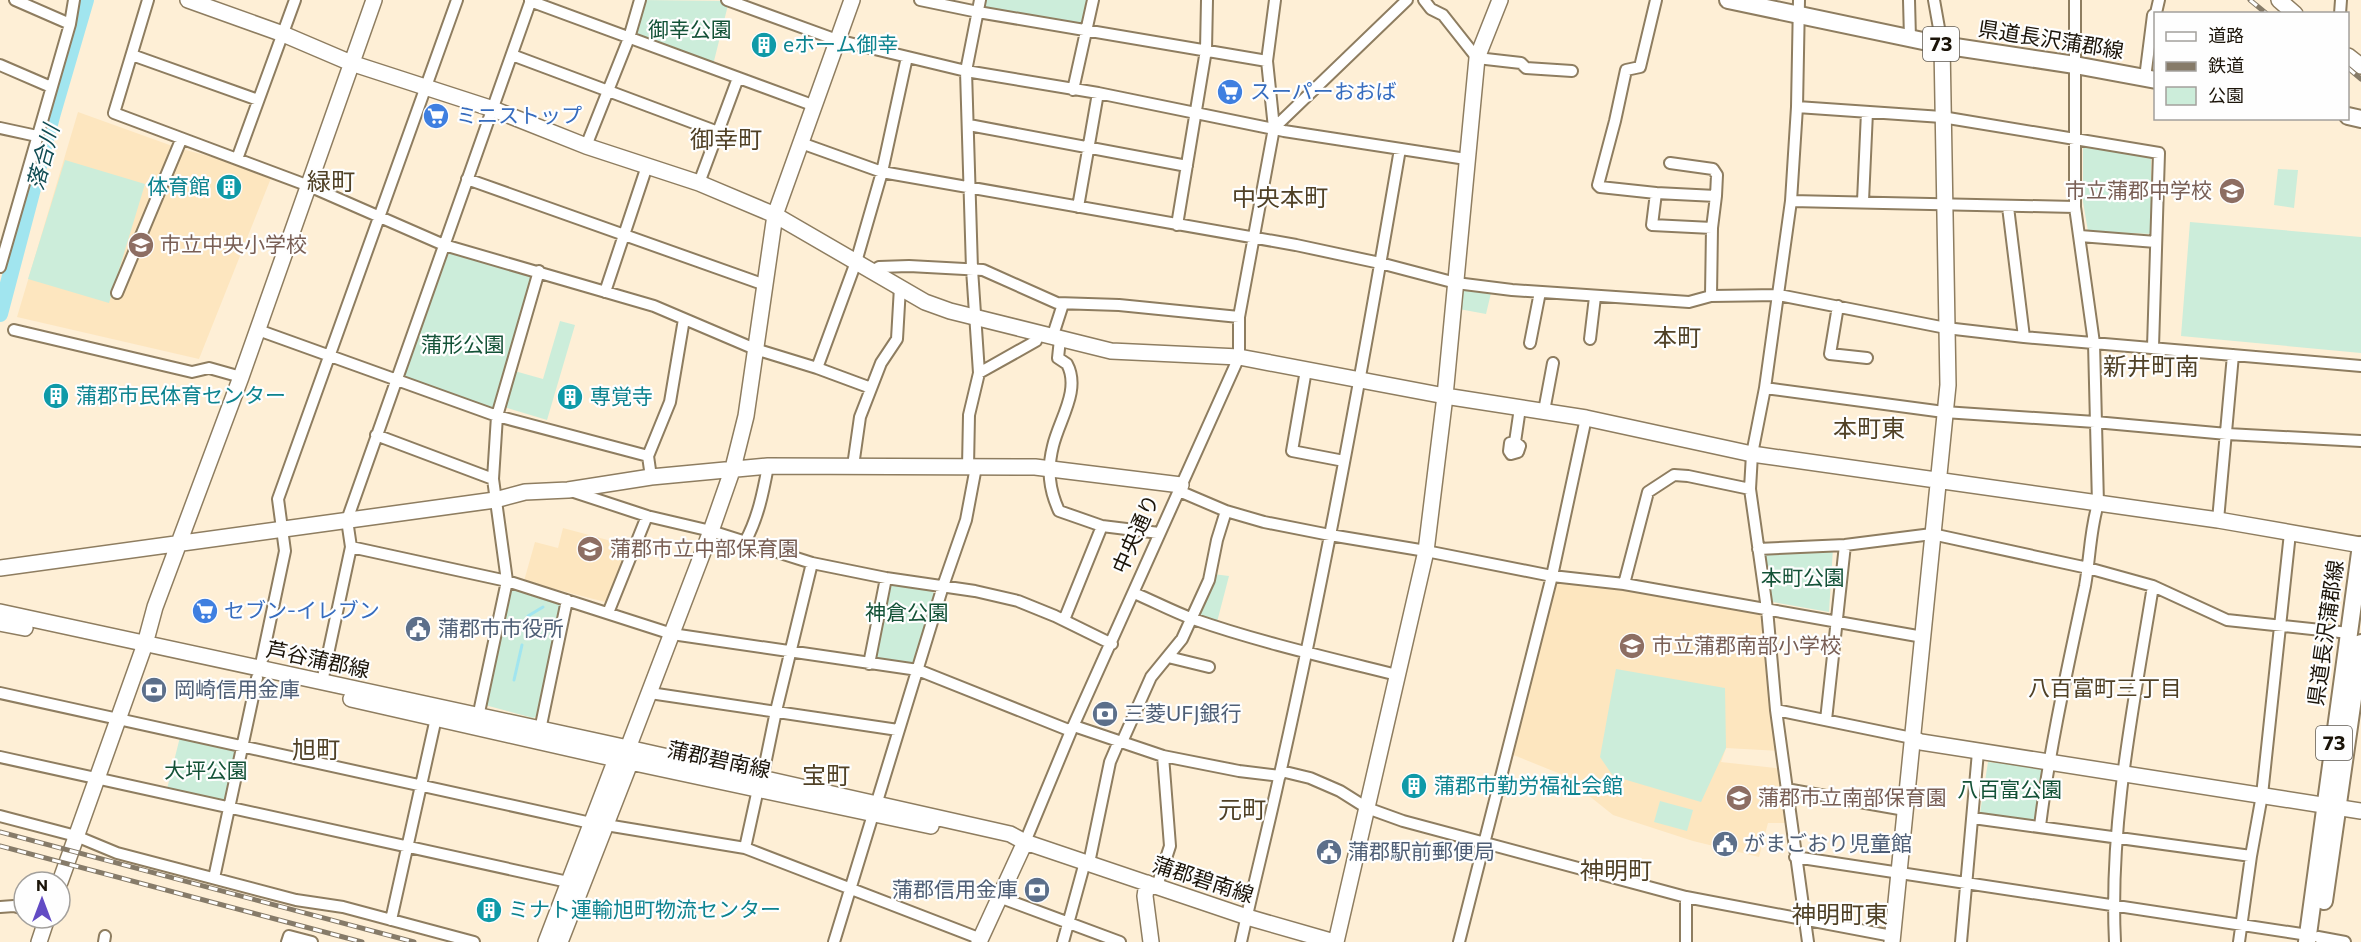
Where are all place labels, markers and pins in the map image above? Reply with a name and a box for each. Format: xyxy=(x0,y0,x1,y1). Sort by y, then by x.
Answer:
building icon: eホーム御幸 xyxy=(749,30,779,60)
place label: eホーム御幸 xyxy=(783,31,898,56)
supermarket icon: スーパーおおば xyxy=(1215,77,1245,107)
place label: スーパーおおば xyxy=(1250,78,1397,103)
supermarket icon: ミニストップ xyxy=(421,101,451,131)
place label: ミニストップ xyxy=(456,102,582,127)
building icon: 体育館 xyxy=(214,172,244,202)
place label: 体育館 xyxy=(147,173,210,198)
school or university icon: 市立蒲郡中学校 xyxy=(2217,176,2247,206)
place label: 市立蒲郡中学校 xyxy=(2065,177,2212,202)
school or university icon: 市立中央小学校 xyxy=(126,230,156,260)
place label: 市立中央小学校 xyxy=(160,231,307,256)
building icon: 蒲郡市民体育センター xyxy=(41,381,71,411)
place label: 蒲郡市民体育センター xyxy=(76,382,286,407)
building icon: 専覚寺 xyxy=(555,382,585,412)
place label: 専覚寺 xyxy=(590,383,653,408)
school or university icon: 蒲郡市立中部保育園 xyxy=(575,534,605,564)
place label: 蒲郡市立中部保育園 xyxy=(610,535,799,560)
supermarket icon: セブン-イレブン xyxy=(190,596,220,626)
place label: セブン-イレブン xyxy=(224,597,380,622)
public building icon: 蒲郡市市役所 xyxy=(403,614,433,644)
place label: 蒲郡市市役所 xyxy=(438,615,564,640)
school or university icon: 市立蒲郡南部小学校 xyxy=(1617,631,1647,661)
place label: 市立蒲郡南部小学校 xyxy=(1652,632,1841,657)
bank icon: 岡崎信用金庫 xyxy=(139,675,169,705)
place label: 岡崎信用金庫 xyxy=(174,676,300,701)
bank icon: 三菱UFJ銀行 xyxy=(1090,699,1120,729)
place label: 三菱UFJ銀行 xyxy=(1124,700,1242,725)
building icon: 蒲郡市勤労福祉会館 xyxy=(1399,771,1429,801)
place label: 蒲郡市勤労福祉会館 xyxy=(1434,772,1623,797)
school or university icon: 蒲郡市立南部保育園 xyxy=(1724,783,1754,813)
place label: 蒲郡市立南部保育園 xyxy=(1758,784,1947,809)
public building icon: がまごおり児童館 xyxy=(1710,829,1740,859)
place label: がまごおり児童館 xyxy=(1744,830,1912,855)
public building icon: 蒲郡駅前郵便局 xyxy=(1314,837,1344,867)
place label: 蒲郡駅前郵便局 xyxy=(1348,838,1495,863)
bank icon: 蒲郡信用金庫 xyxy=(1022,875,1052,905)
place label: 蒲郡信用金庫 xyxy=(892,876,1018,901)
building icon: ミナト運輸旭町物流センター xyxy=(474,895,504,925)
place label: ミナト運輸旭町物流センター xyxy=(508,896,781,921)

